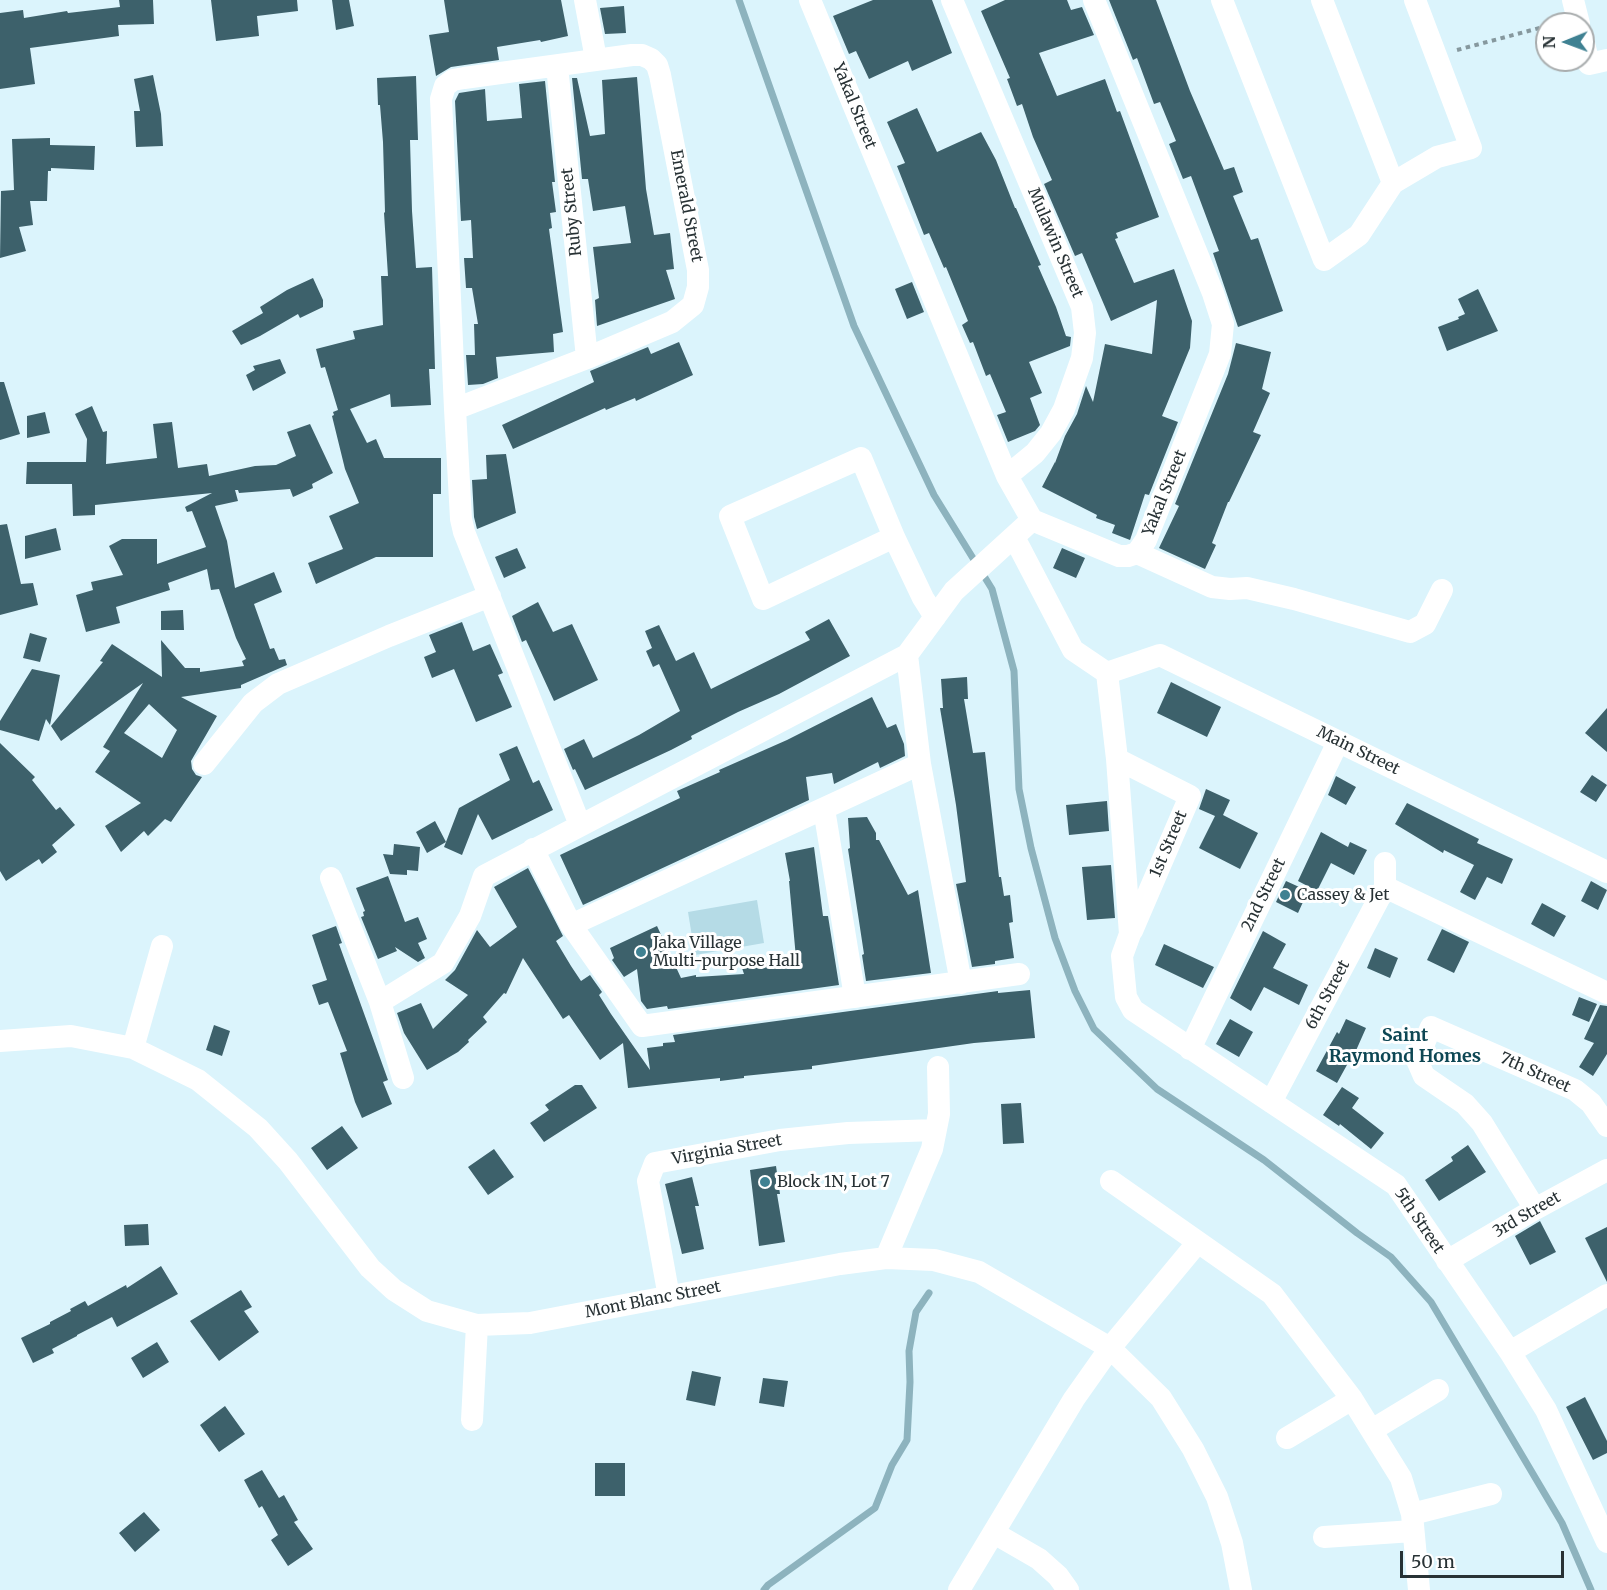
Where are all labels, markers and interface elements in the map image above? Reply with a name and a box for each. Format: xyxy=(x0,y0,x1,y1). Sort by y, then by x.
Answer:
north arrow xyxy=(1535,12,1595,72)
text: N xyxy=(1539,36,1559,49)
street label: Yakal Street xyxy=(828,60,880,152)
street label: Emerald Street xyxy=(666,148,706,264)
street label: Ruby Street xyxy=(558,167,586,257)
street label: Mulawin Street xyxy=(1023,185,1087,301)
street label: Yakal Street xyxy=(1139,447,1191,539)
street label: Main Street xyxy=(1313,723,1403,779)
street label: 1st Street xyxy=(1146,808,1192,880)
street label: 2nd Street xyxy=(1238,855,1290,935)
place label: Cassey & Jet xyxy=(1297,885,1389,905)
marker: Cassey & Jet xyxy=(1278,888,1292,902)
place label: Jaka Village Multi-purpose Hall xyxy=(653,933,800,971)
marker: Jaka Village Multi-purpose Hall xyxy=(634,945,648,959)
street label: 6th Street xyxy=(1302,957,1354,1033)
district label: Saint Raymond Homes xyxy=(1329,1025,1481,1068)
street label: 7th Street xyxy=(1497,1049,1573,1097)
street label: Virginia Street xyxy=(670,1131,784,1169)
place label: Block 1N, Lot 7 xyxy=(777,1172,890,1192)
marker: Block 1N, Lot 7 xyxy=(758,1175,772,1189)
street label: 5th Street xyxy=(1390,1184,1448,1258)
street label: 3rd Street xyxy=(1490,1188,1564,1242)
street label: Mont Blanc Street xyxy=(584,1277,722,1323)
scale bar xyxy=(1403,1539,1566,1577)
text: 50 m xyxy=(1411,1550,1455,1573)

